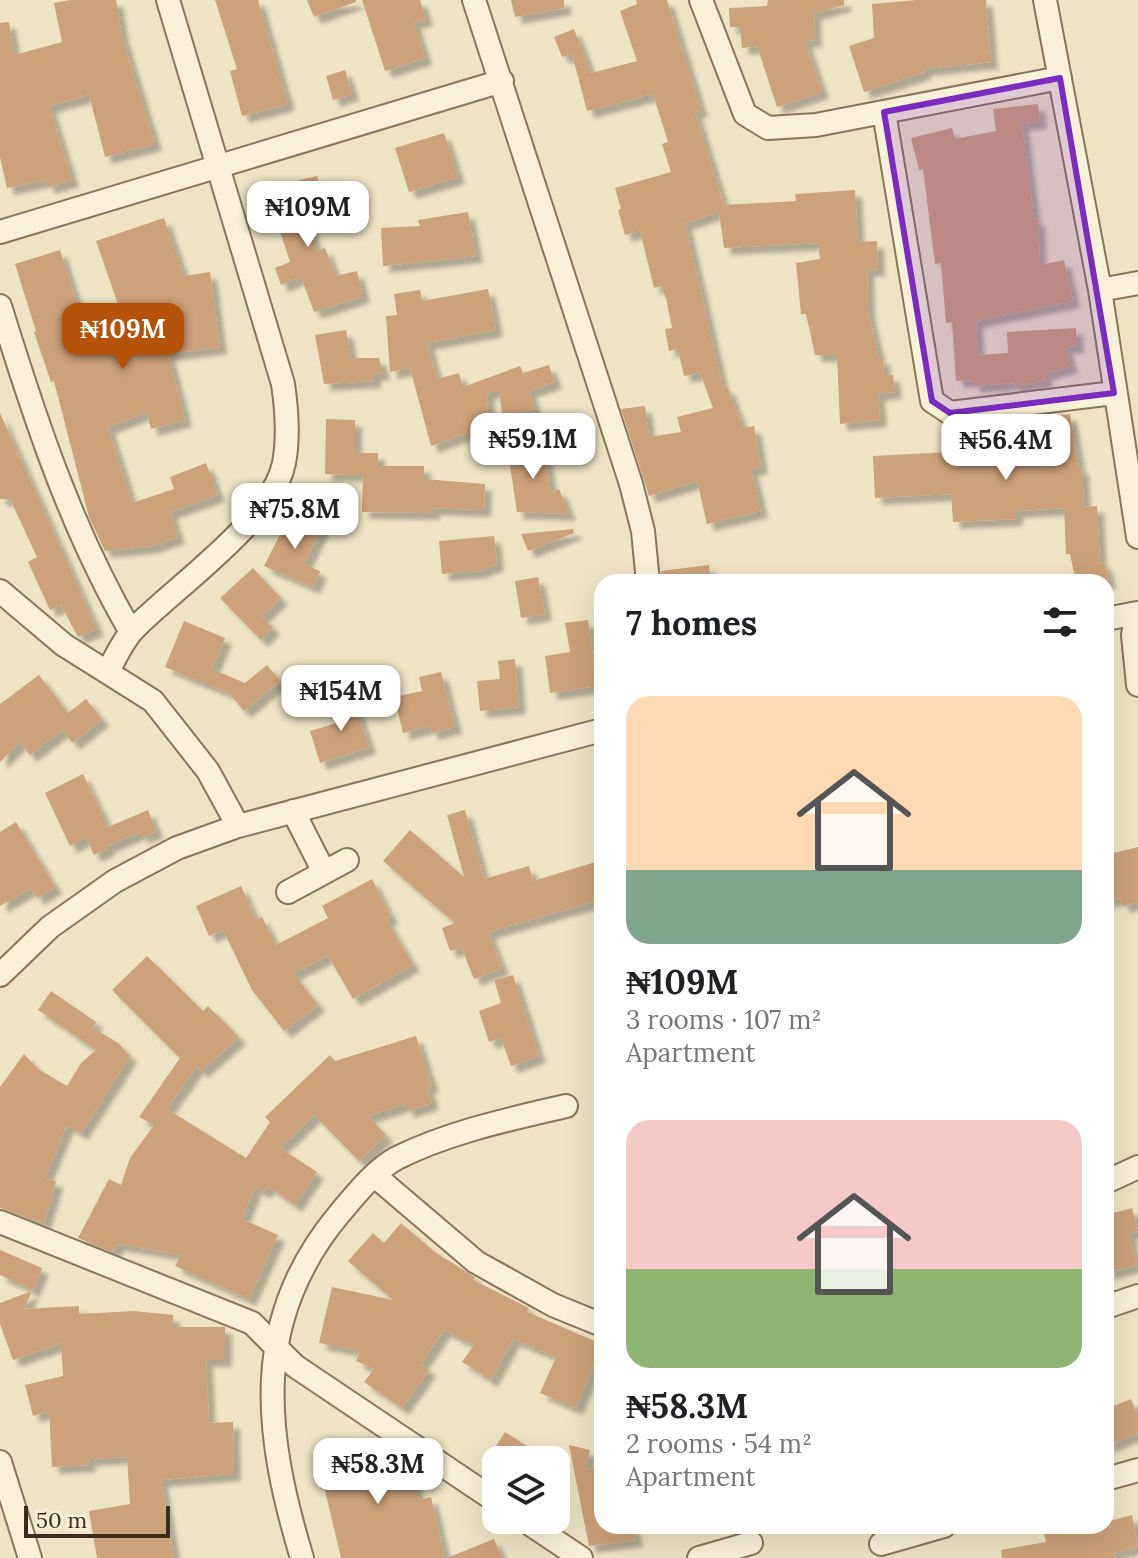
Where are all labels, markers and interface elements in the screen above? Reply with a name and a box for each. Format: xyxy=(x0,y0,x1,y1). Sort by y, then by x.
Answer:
pin: ₦109M xyxy=(252,181,364,249)
text: ₦109M xyxy=(265,190,351,223)
pin: ₦109M xyxy=(67,303,179,371)
text: ₦109M xyxy=(80,312,166,345)
pin: ₦59.1M xyxy=(468,413,598,481)
pin: ₦56.4M xyxy=(941,414,1071,482)
text: ₦59.1M xyxy=(488,422,578,455)
text: ₦56.4M xyxy=(959,423,1053,456)
pin: ₦75.8M xyxy=(230,483,360,551)
text: ₦75.8M xyxy=(249,492,341,525)
icon: filters xyxy=(1038,600,1082,644)
text: 7 homes xyxy=(626,601,757,644)
pin: ₦154M xyxy=(285,665,397,733)
text: ₦154M xyxy=(299,674,383,707)
icon: home xyxy=(782,748,926,892)
text: ₦109M xyxy=(626,960,739,1003)
text: 3 rooms · 107 m² xyxy=(626,1003,821,1036)
text: Apartment xyxy=(626,1036,756,1069)
icon: home xyxy=(782,1172,926,1316)
text: ₦58.3M xyxy=(626,1384,748,1427)
text: 2 rooms · 54 m² xyxy=(626,1427,812,1460)
pin: ₦58.3M xyxy=(313,1438,443,1506)
map controls xyxy=(482,1446,570,1534)
button: layers xyxy=(482,1446,570,1534)
text: ₦58.3M xyxy=(331,1447,425,1480)
text: Apartment xyxy=(626,1460,756,1493)
scale bar xyxy=(24,1502,170,1538)
text: 50 m xyxy=(36,1506,87,1534)

